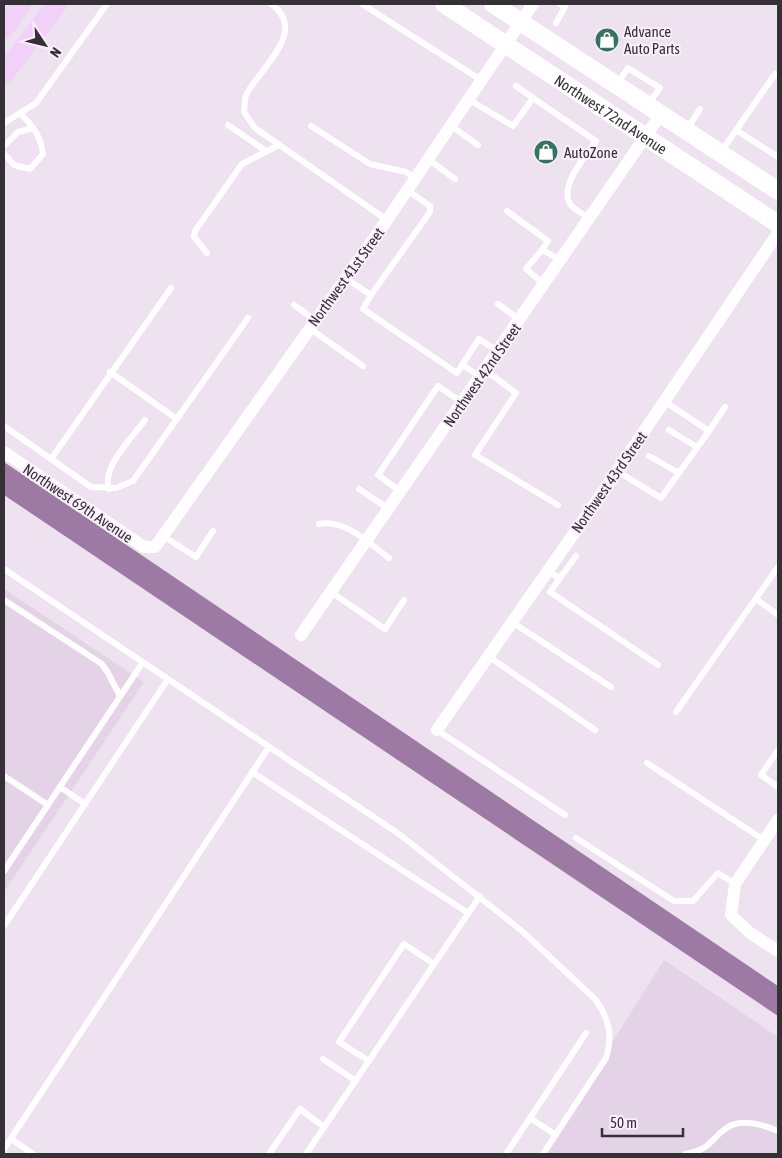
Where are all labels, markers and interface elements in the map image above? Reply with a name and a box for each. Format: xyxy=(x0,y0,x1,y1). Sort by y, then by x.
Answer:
north arrow xyxy=(20,20,70,70)
place label: Advance Auto Parts xyxy=(624,23,680,57)
shop icon: Advance Auto Parts xyxy=(594,27,620,53)
text: N xyxy=(47,44,65,60)
street label: Northwest 72nd Avenue xyxy=(552,71,671,157)
shop icon: AutoZone xyxy=(533,139,559,165)
place label: AutoZone xyxy=(564,144,618,161)
street label: Northwest 41st Street xyxy=(305,224,387,330)
street label: Northwest 42nd Street xyxy=(440,320,524,430)
street label: Northwest 43rd Street xyxy=(568,428,650,536)
street label: Northwest 69th Avenue xyxy=(20,460,136,546)
scale bar xyxy=(602,1106,683,1138)
text: 50 m xyxy=(610,1114,637,1131)

